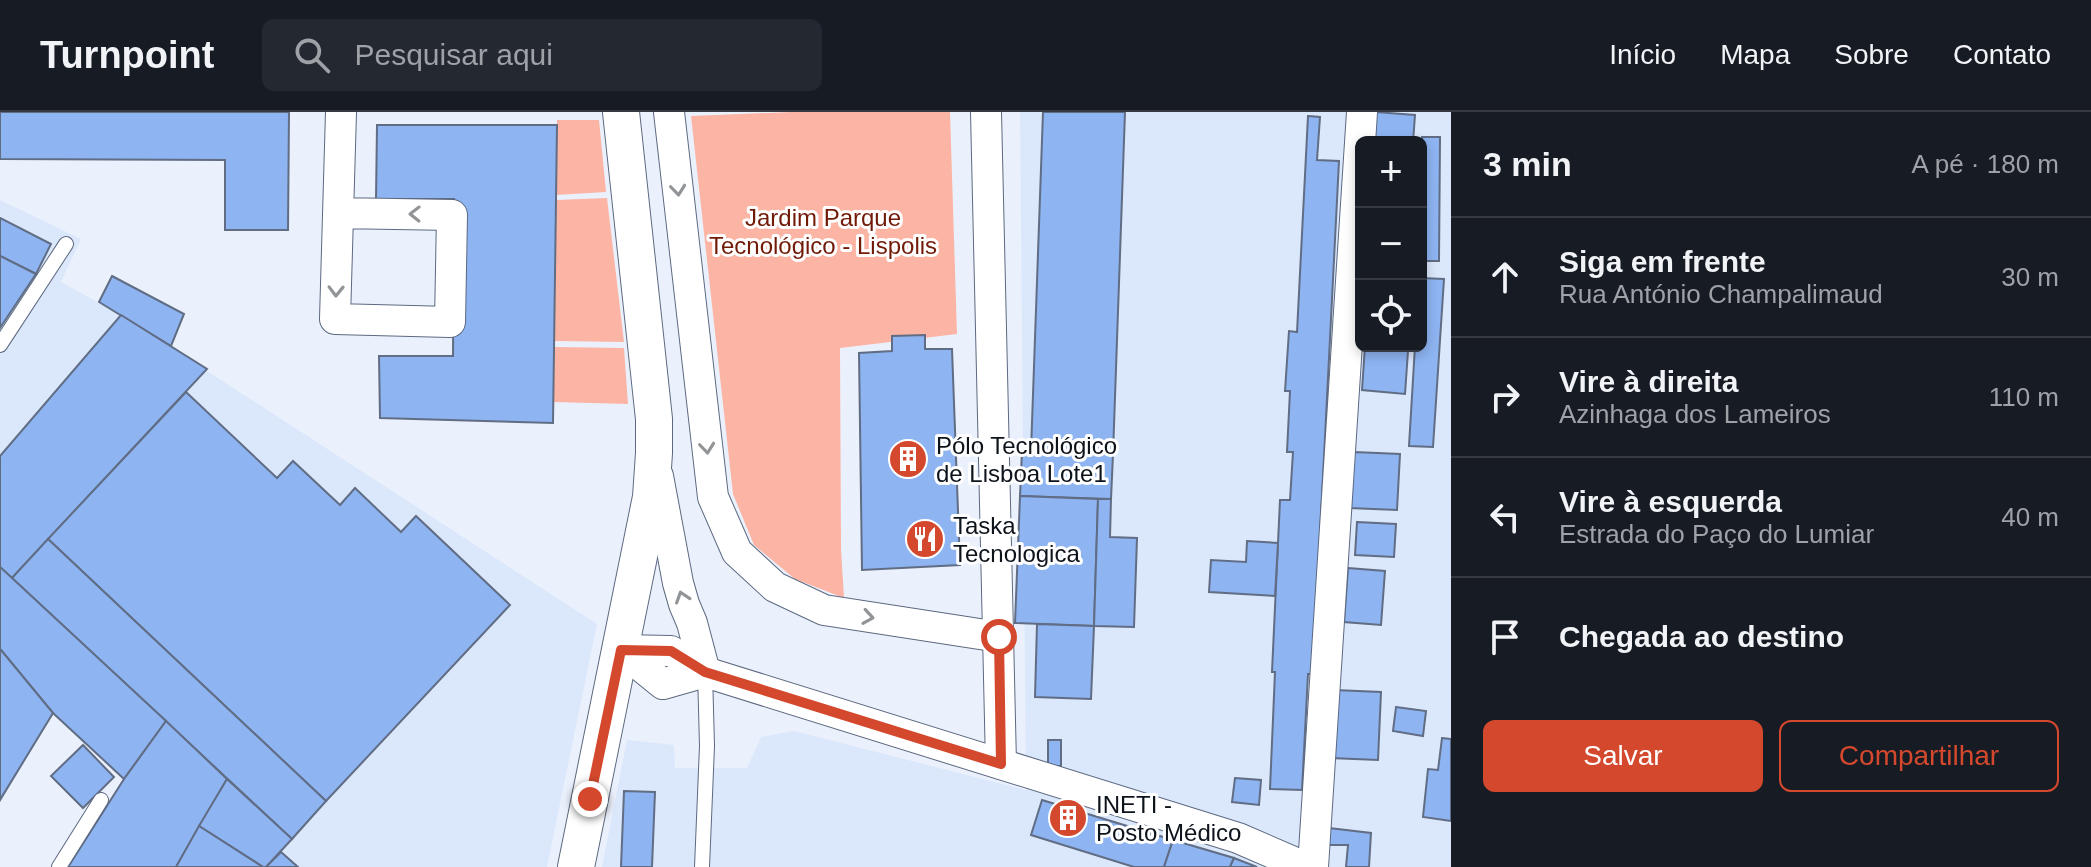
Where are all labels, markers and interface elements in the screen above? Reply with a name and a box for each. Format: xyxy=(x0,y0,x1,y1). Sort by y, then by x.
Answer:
search box xyxy=(262,19,822,91)
icon: search xyxy=(290,33,334,77)
text: Turnpoint xyxy=(40,34,214,76)
text: Pesquisar aqui xyxy=(354,38,553,71)
text: Início xyxy=(1609,39,1676,70)
text: Mapa xyxy=(1720,39,1790,70)
text: Sobre xyxy=(1834,39,1909,70)
text: Contato xyxy=(1953,39,2051,70)
map controls xyxy=(1355,136,1427,352)
button: + xyxy=(1355,136,1427,208)
text: 3 min xyxy=(1483,145,1572,183)
text: A pé · 180 m xyxy=(1912,149,2059,179)
one-way arrow xyxy=(669,183,686,196)
park label: Jardim Parque Tecnológico - Lispolis xyxy=(709,204,937,259)
one-way arrow xyxy=(408,206,421,223)
button: − xyxy=(1355,208,1427,280)
text: Siga em frente xyxy=(1559,245,1766,278)
icon: ahead xyxy=(1483,255,1527,299)
text: 30 m xyxy=(2001,262,2059,292)
text: Rua António Champalimaud xyxy=(1559,279,1883,309)
button: locate xyxy=(1355,280,1427,352)
one-way arrow xyxy=(327,285,344,298)
text: Vire à direita xyxy=(1559,365,1739,398)
icon: right xyxy=(1483,375,1527,419)
text: 110 m xyxy=(1989,382,2059,412)
text: Azinhaga dos Lameiros xyxy=(1559,399,1831,429)
place label: Pólo Tecnológico de Lisboa Lote1 xyxy=(936,432,1117,487)
building icon: Pólo Tecnológico de Lisboa Lote1 xyxy=(887,438,929,480)
one-way arrow xyxy=(699,442,716,455)
text: Vire à esquerda xyxy=(1559,485,1782,518)
icon: left xyxy=(1483,495,1527,539)
text: 40 m xyxy=(2001,502,2059,532)
place label: Taska Tecnologica xyxy=(953,512,1080,567)
restaurant icon: Taska Tecnologica xyxy=(904,518,946,560)
text: Estrada do Paço do Lumiar xyxy=(1559,519,1874,549)
one-way arrow xyxy=(676,591,692,605)
one-way arrow xyxy=(861,608,875,625)
icon: arrive xyxy=(1483,615,1527,659)
route start xyxy=(981,619,1017,655)
text: Chegada ao destino xyxy=(1559,620,1844,653)
button: Salvar xyxy=(1483,720,1763,792)
button: Compartilhar xyxy=(1779,720,2059,792)
route end xyxy=(572,781,608,817)
place label: INETI - Posto Médico xyxy=(1096,791,1241,846)
building icon: INETI - Posto Médico xyxy=(1047,797,1089,839)

